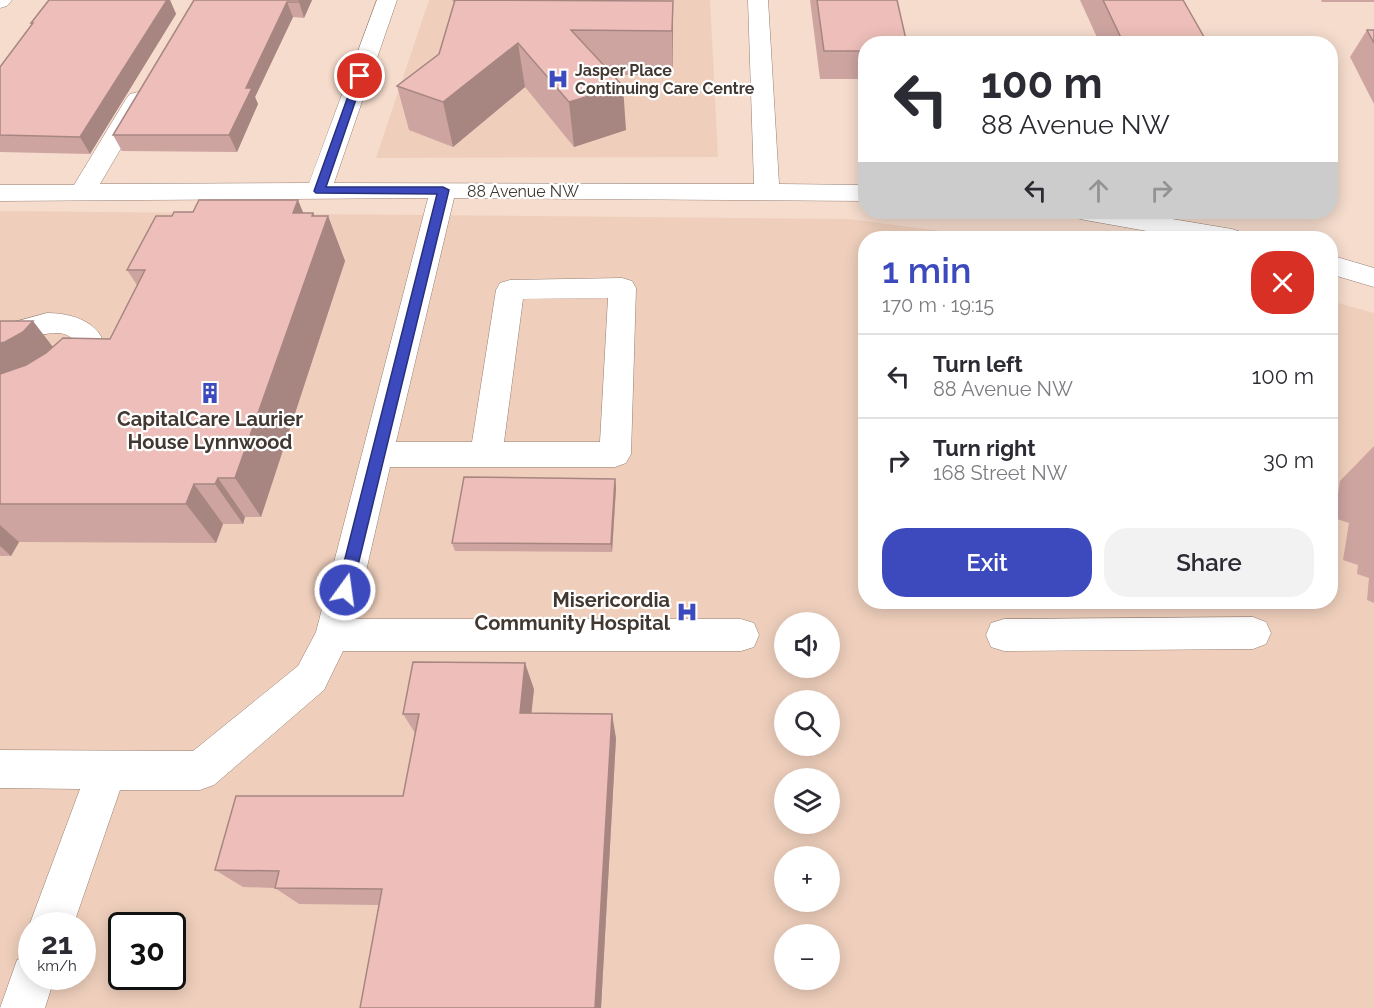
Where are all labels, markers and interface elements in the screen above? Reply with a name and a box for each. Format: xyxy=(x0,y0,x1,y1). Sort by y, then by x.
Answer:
pin xyxy=(334,50,385,101)
icon: arrive xyxy=(343,59,376,92)
text: 100 m xyxy=(981,59,1103,108)
icon: left xyxy=(882,60,960,138)
place label: Jasper Place Continuing Care Centre xyxy=(575,61,755,98)
hospital icon: Jasper Place Continuing Care Centre xyxy=(546,67,570,91)
text: 88 Avenue NW xyxy=(981,109,1170,140)
icon: left xyxy=(1019,174,1052,207)
icon: ahead xyxy=(1082,174,1115,207)
icon: right xyxy=(1145,174,1178,207)
street label: 88 Avenue NW xyxy=(467,182,579,201)
text: 1 min xyxy=(882,249,971,291)
button: close xyxy=(1251,251,1314,314)
text: 170 m · 19:15 xyxy=(882,293,994,317)
text: Turn left xyxy=(933,351,1023,377)
icon: left xyxy=(882,360,915,393)
text: 100 m xyxy=(1252,363,1314,389)
text: 88 Avenue NW xyxy=(933,377,1073,401)
building icon: CapitalCare Laurier House Lynnwood xyxy=(198,381,222,405)
place label: CapitalCare Laurier House Lynnwood xyxy=(117,407,303,454)
text: Turn right xyxy=(933,435,1036,461)
icon: right xyxy=(882,444,915,477)
text: 30 m xyxy=(1263,447,1314,473)
text: 168 Street NW xyxy=(933,461,1068,485)
button: Exit xyxy=(882,528,1092,597)
button: Share xyxy=(1104,528,1314,597)
position arrow xyxy=(313,558,377,622)
place label: Misericordia Community Hospital xyxy=(474,588,671,635)
hospital icon: Misericordia Community Hospital xyxy=(675,600,699,624)
map controls xyxy=(774,612,840,990)
button: sound xyxy=(774,612,840,678)
button: search xyxy=(774,690,840,756)
button: layers xyxy=(774,768,840,834)
button: + xyxy=(774,846,840,912)
speed limit sign: 30 xyxy=(108,912,186,990)
button: − xyxy=(774,924,840,990)
text: 21 xyxy=(41,926,73,961)
text: km/h xyxy=(37,957,77,975)

